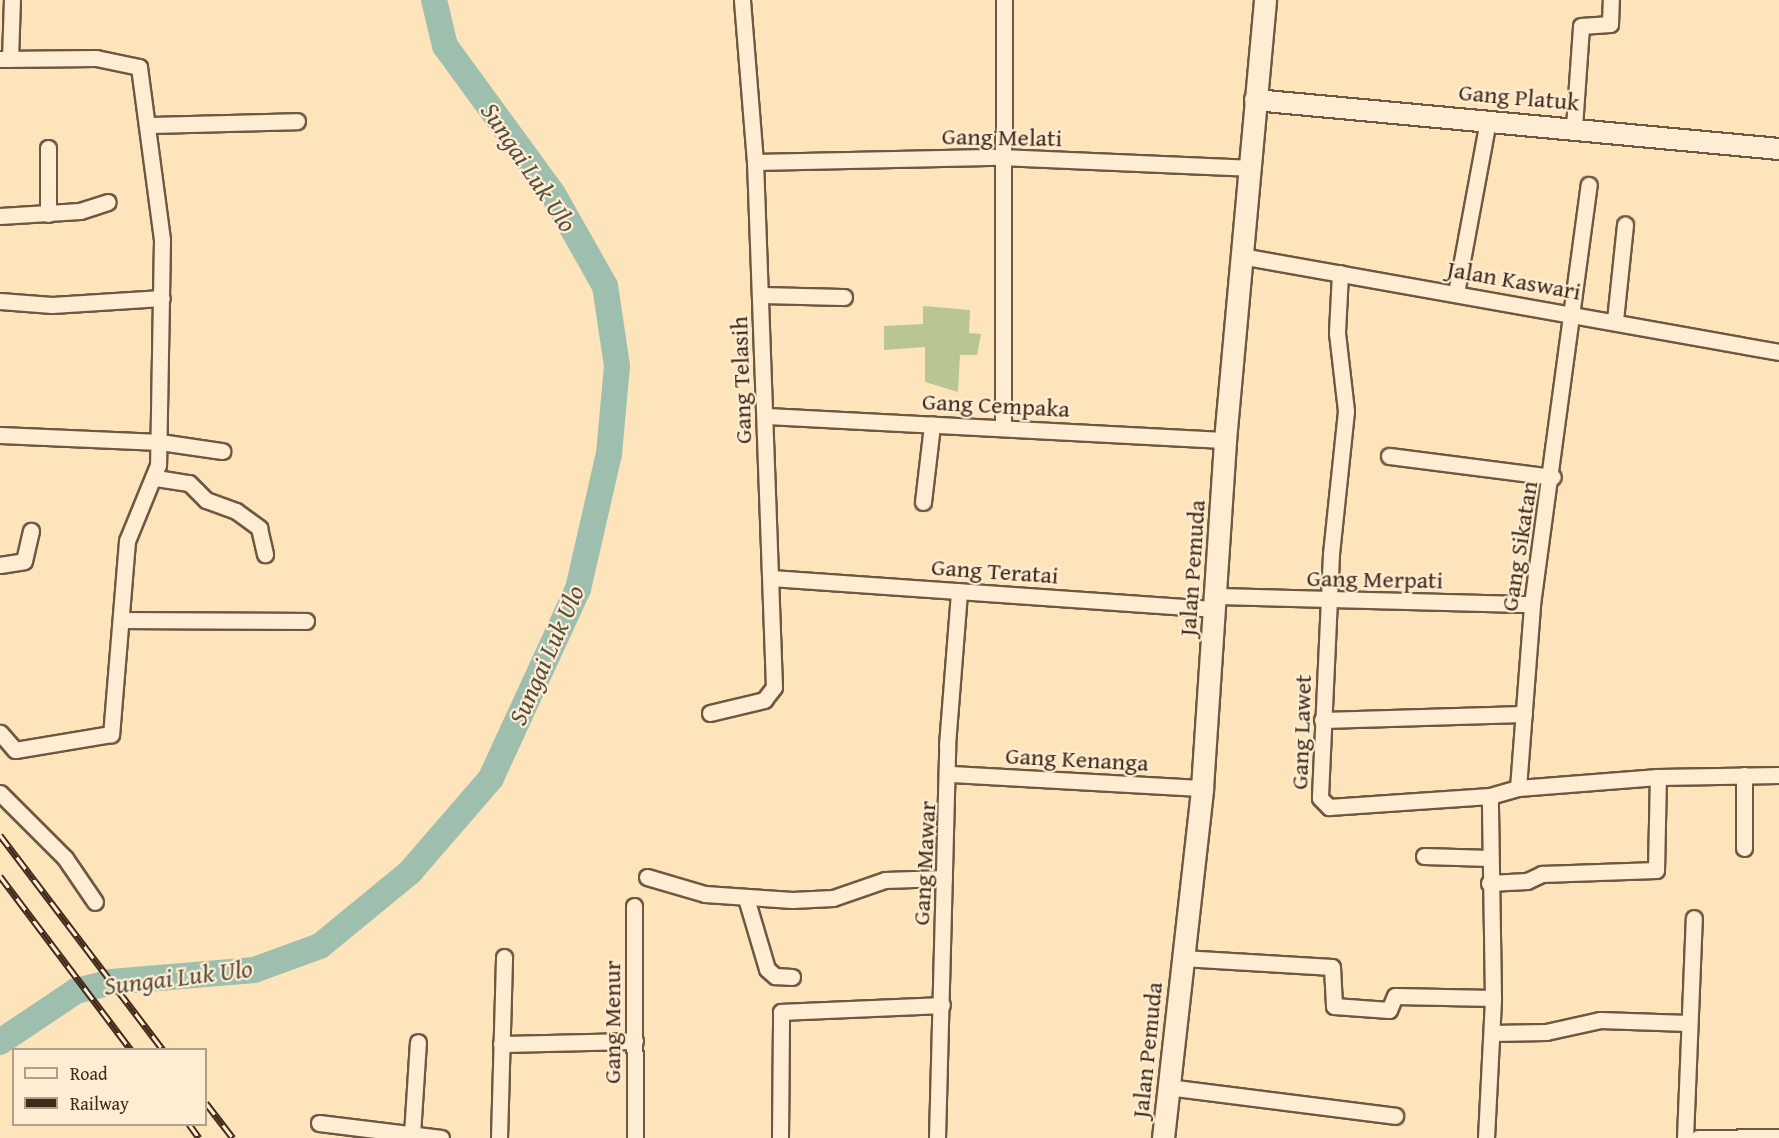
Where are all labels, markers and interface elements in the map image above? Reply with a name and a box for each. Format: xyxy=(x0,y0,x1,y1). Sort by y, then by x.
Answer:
street label: Gang Platuk xyxy=(1458,77,1580,117)
water label: Sungai Luk Ulo xyxy=(474,96,584,238)
street label: Gang Melati xyxy=(942,122,1062,152)
street label: Jalan Kaswari xyxy=(1445,254,1583,306)
street label: Gang Telasih xyxy=(724,316,758,444)
street label: Gang Cempaka xyxy=(921,387,1071,423)
street label: Gang Sikatan xyxy=(1494,479,1544,613)
street label: Jalan Pemuda xyxy=(1173,499,1211,637)
street label: Gang Teratai xyxy=(930,552,1060,590)
street label: Gang Merpati xyxy=(1306,563,1444,595)
water label: Sungai Luk Ulo xyxy=(501,580,591,730)
street label: Gang Lawet xyxy=(1285,674,1317,790)
street label: Gang Kenanga xyxy=(1005,741,1149,777)
street label: Gang Mawar xyxy=(906,800,942,926)
water label: Sungai Luk Ulo xyxy=(102,952,254,1002)
street label: Gang Menur xyxy=(598,960,626,1084)
street label: Jalan Pemuda xyxy=(1126,981,1168,1119)
legend xyxy=(12,1048,207,1126)
text: Road xyxy=(70,1060,108,1087)
text: Railway xyxy=(70,1090,129,1117)

